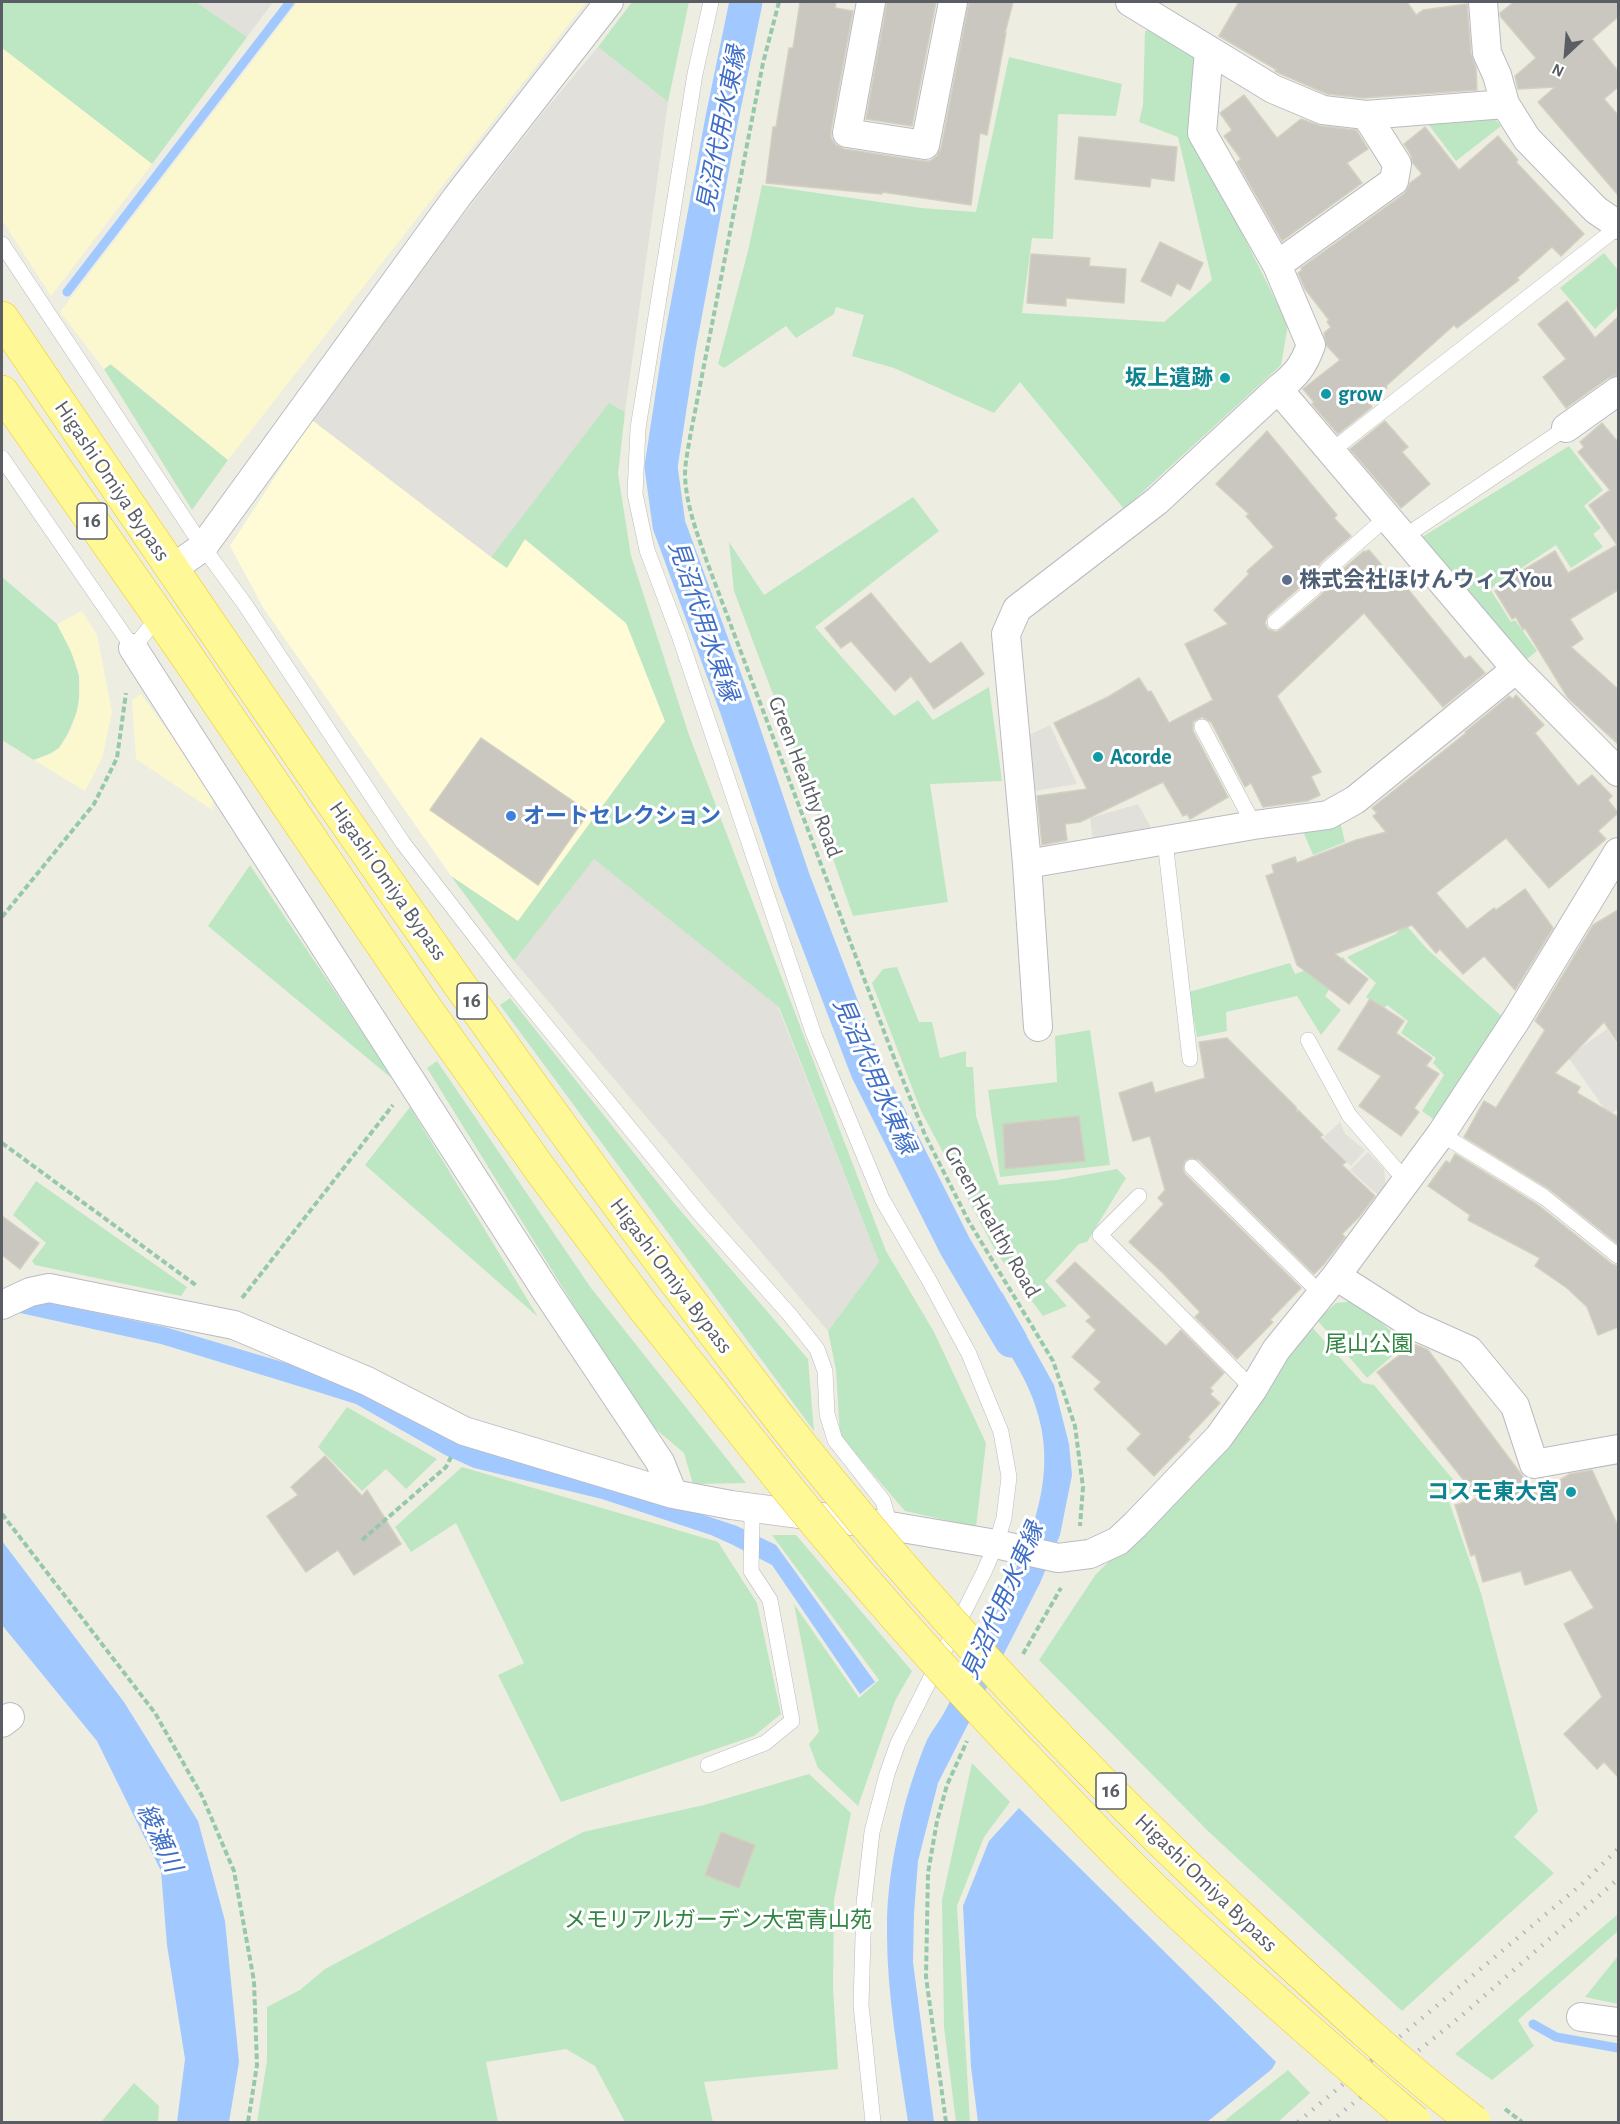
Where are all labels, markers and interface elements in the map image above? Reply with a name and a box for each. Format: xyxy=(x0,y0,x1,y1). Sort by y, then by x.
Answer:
north arrow xyxy=(1536,24,1596,84)
water label: 見沼代用水東縁 xyxy=(692,44,752,214)
text: N xyxy=(1550,61,1567,80)
place label: 坂上遺跡 xyxy=(1125,365,1213,391)
marker: 坂上遺跡 xyxy=(1218,371,1232,385)
place label: grow xyxy=(1338,381,1383,407)
marker: grow xyxy=(1319,387,1333,401)
street label: Higashi Omiya Bypass xyxy=(48,396,176,566)
road number: 16 xyxy=(77,503,107,539)
water label: 見沼代用水東縁 xyxy=(662,537,744,705)
place label: 株式会社ほけんウィズYou xyxy=(1299,567,1552,593)
marker: 株式会社ほけんウィズYou xyxy=(1280,573,1294,587)
street label: Green Healthy Road xyxy=(762,693,848,861)
place label: Acorde xyxy=(1110,744,1172,770)
marker: Acorde xyxy=(1091,750,1105,764)
street label: Higashi Omiya Bypass xyxy=(323,796,453,966)
place label: オートセレクション xyxy=(523,803,721,829)
marker: オートセレクション xyxy=(504,809,518,823)
road number: 16 xyxy=(457,983,487,1019)
water label: 見沼代用水東縁 xyxy=(827,993,921,1159)
street label: Green Healthy Road xyxy=(938,1142,1046,1302)
street label: Higashi Omiya Bypass xyxy=(604,1193,738,1359)
park label: 尾山公園 xyxy=(1325,1331,1413,1357)
place label: コスモ東大宮 xyxy=(1427,1479,1559,1505)
marker: コスモ東大宮 xyxy=(1564,1485,1578,1499)
water label: 見沼代用水東縁 xyxy=(956,1518,1050,1684)
road number: 16 xyxy=(1096,1773,1126,1809)
water label: 綾瀬川 xyxy=(131,1799,187,1877)
street label: Higashi Omiya Bypass xyxy=(1129,1808,1283,1958)
park label: メモリアルガーデン大宮青山苑 xyxy=(564,1907,872,1933)

